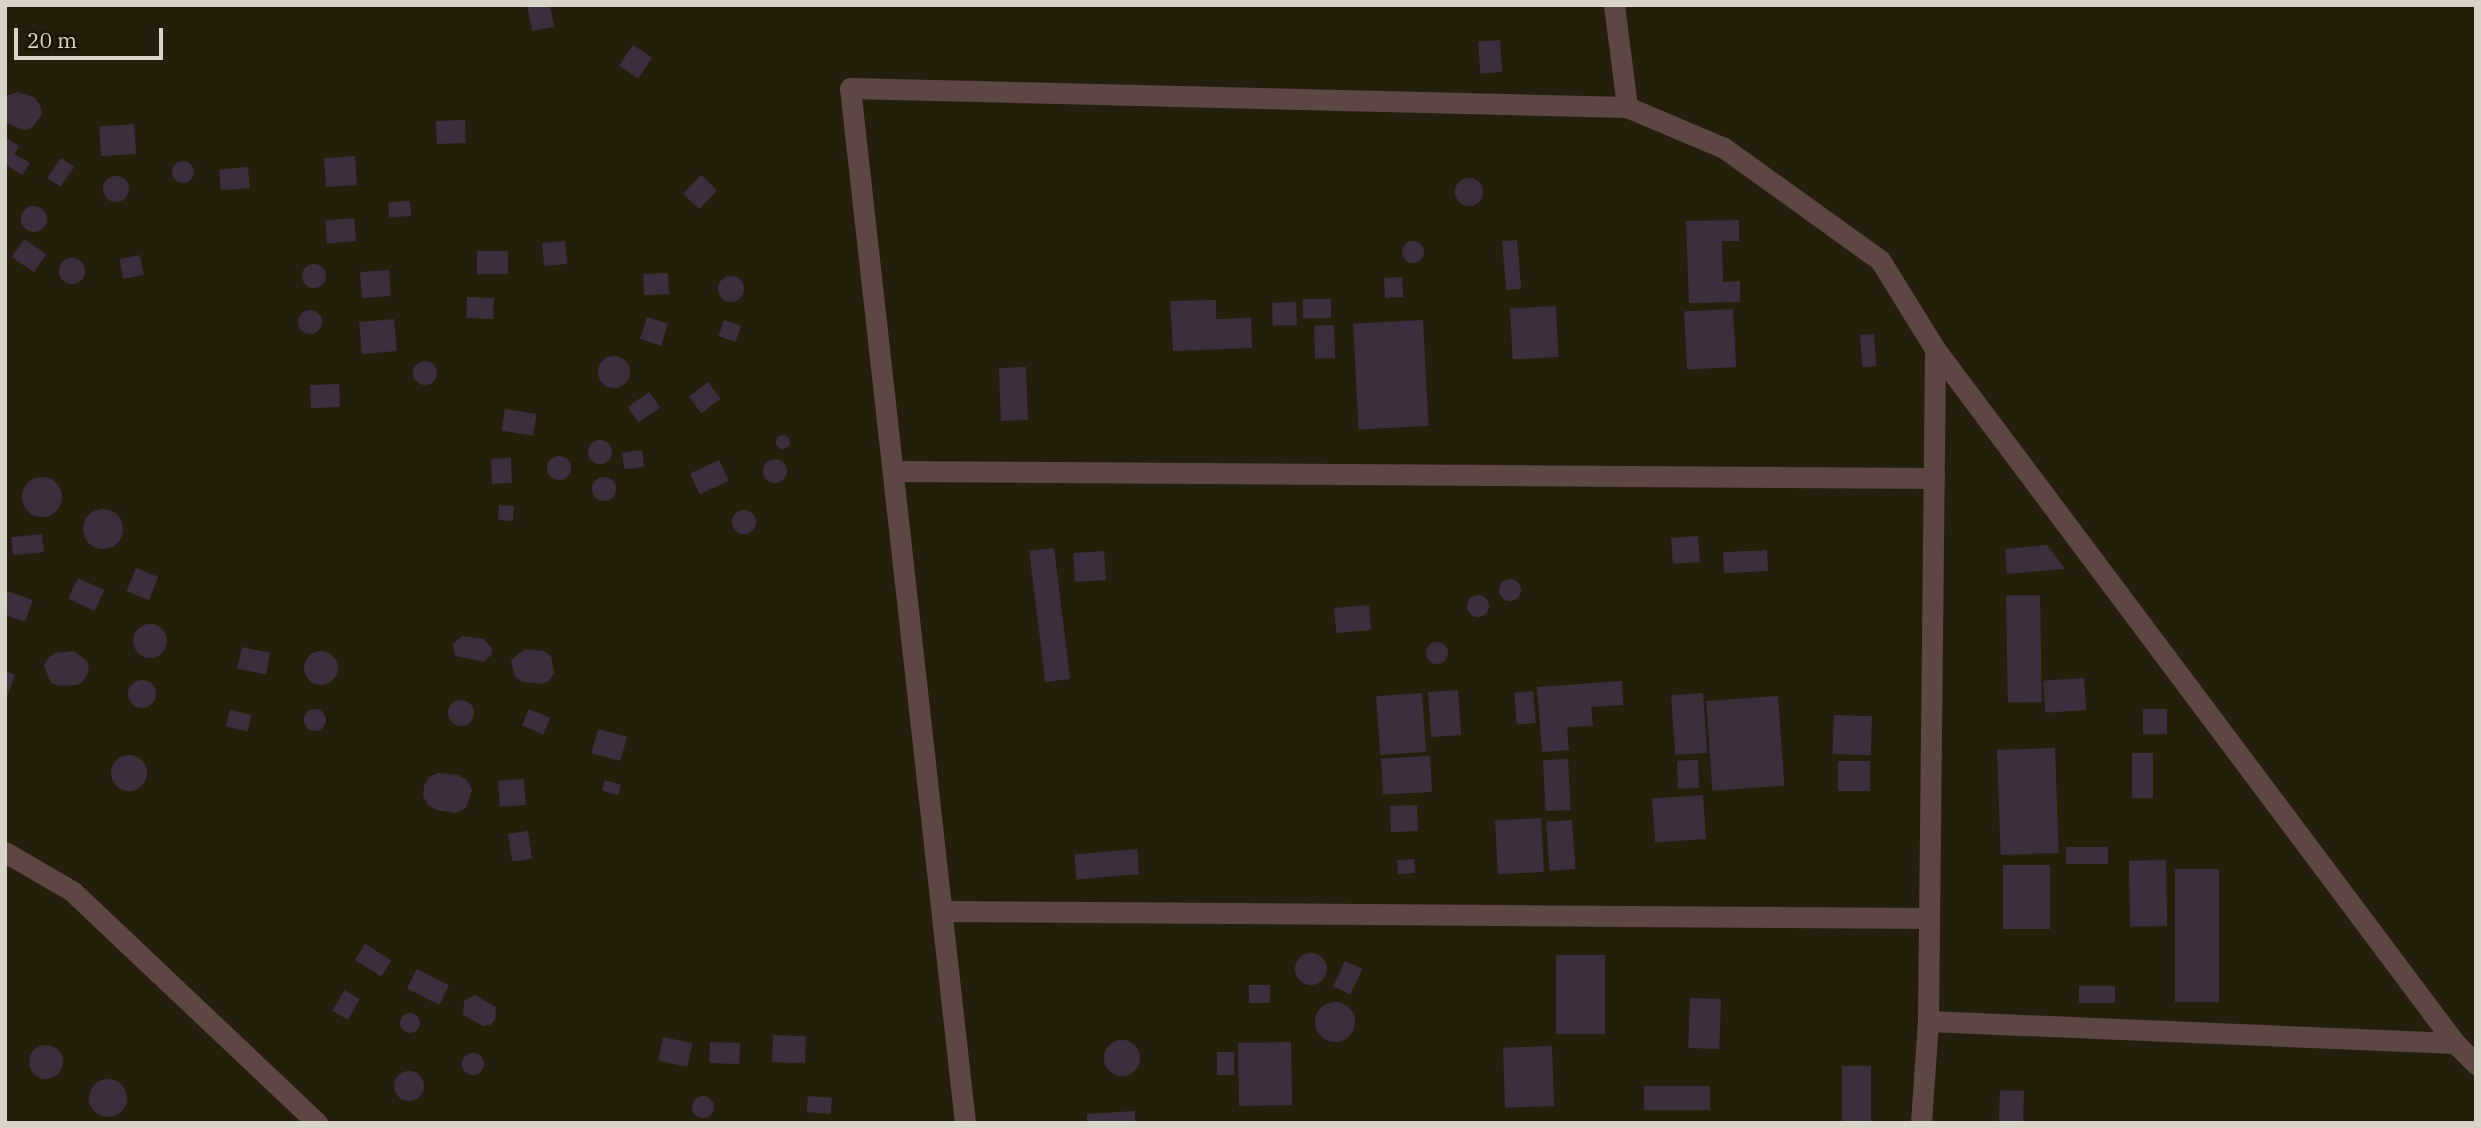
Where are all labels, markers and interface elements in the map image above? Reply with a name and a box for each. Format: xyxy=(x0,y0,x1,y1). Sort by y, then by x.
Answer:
scale bar xyxy=(18,14,166,58)
text: 20 m xyxy=(27,26,77,54)

